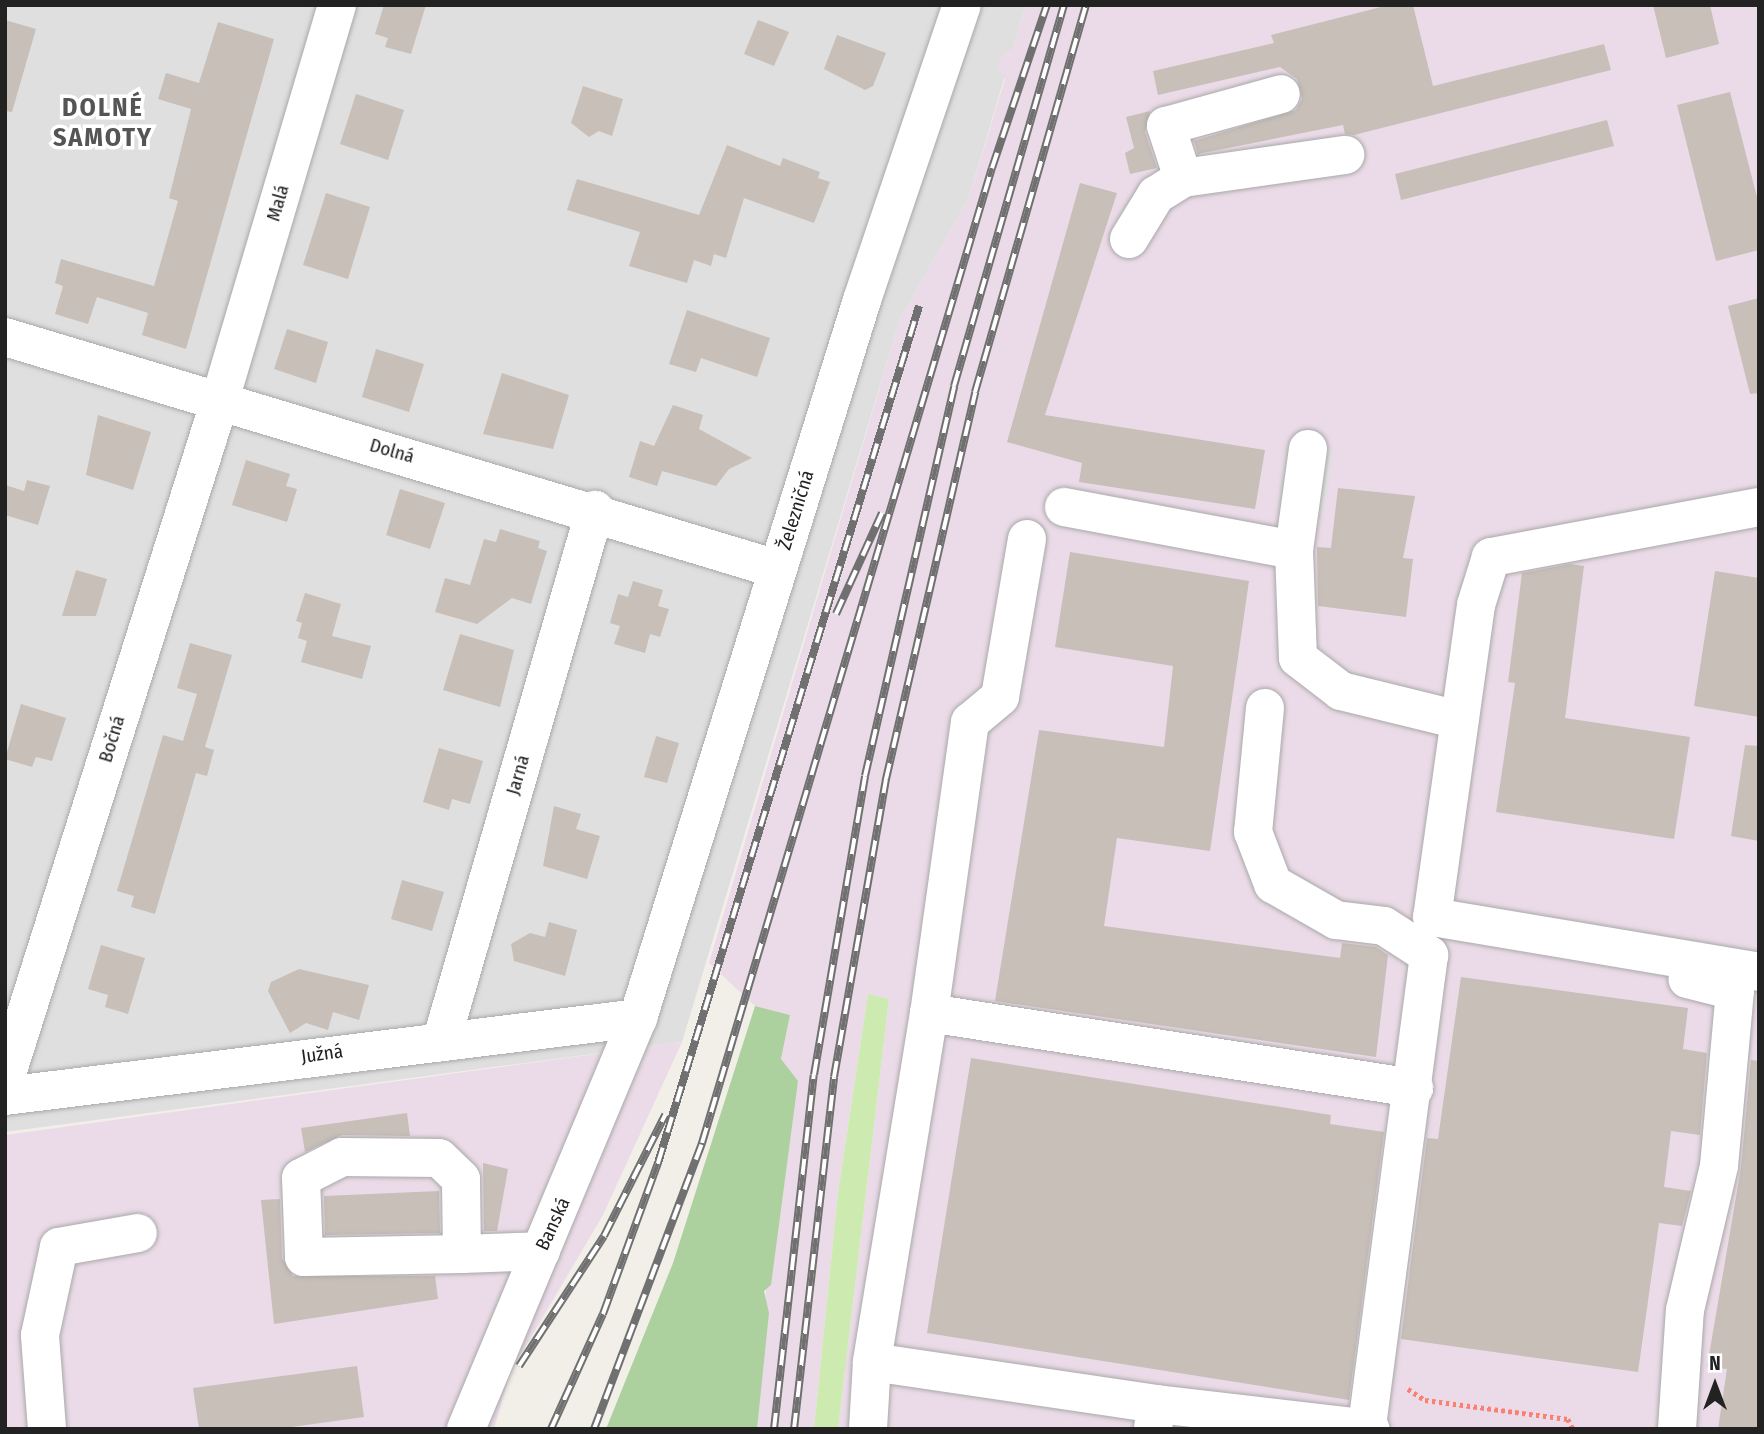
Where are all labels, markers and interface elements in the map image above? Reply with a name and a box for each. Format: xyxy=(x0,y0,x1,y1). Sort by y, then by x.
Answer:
district label: DOLNÉ SAMOTY xyxy=(54,92,152,154)
street label: Malá xyxy=(262,182,294,224)
street label: Dolná xyxy=(367,434,417,468)
street label: Železničná xyxy=(773,468,819,552)
street label: Bočná xyxy=(94,713,130,765)
street label: Jarná xyxy=(501,752,535,798)
street label: Južná xyxy=(300,1040,344,1068)
street label: Banská xyxy=(531,1194,575,1254)
north arrow xyxy=(1680,1350,1750,1420)
text: N xyxy=(1709,1352,1721,1375)

